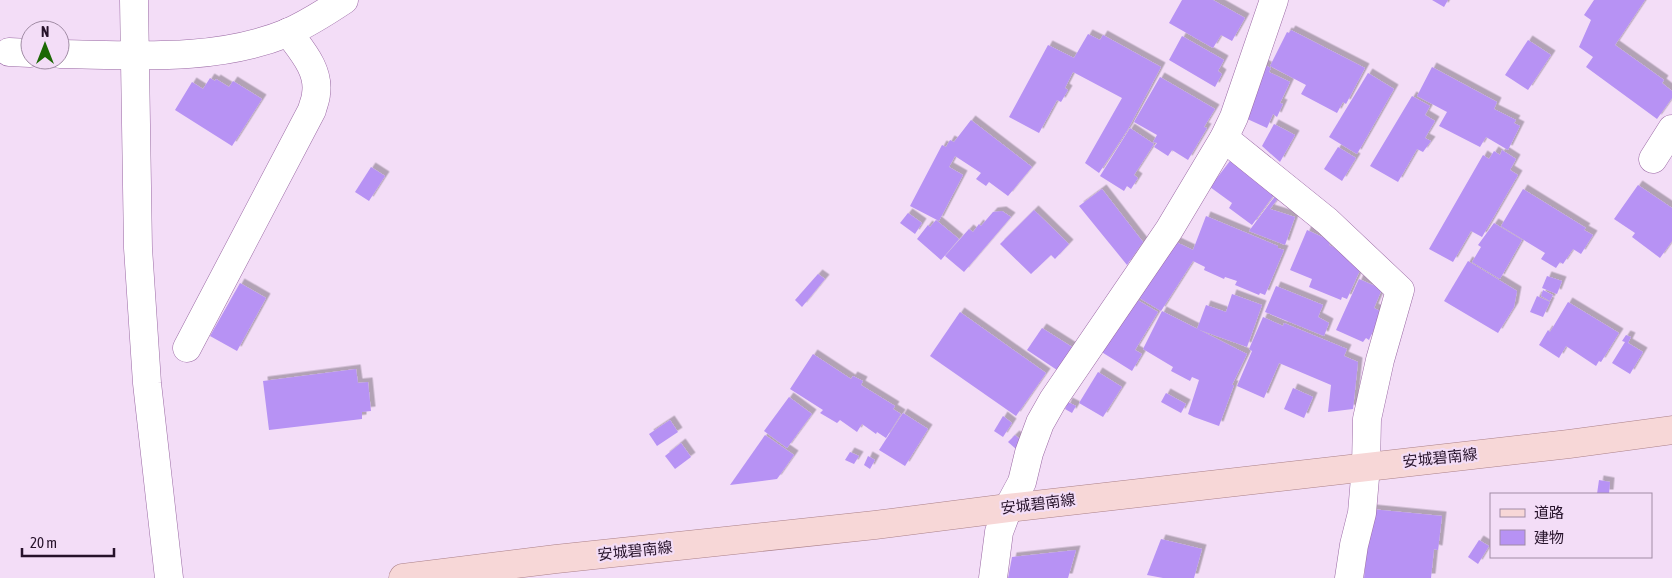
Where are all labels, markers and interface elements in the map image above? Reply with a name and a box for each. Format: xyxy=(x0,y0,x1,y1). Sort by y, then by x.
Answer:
north arrow xyxy=(20,20,70,70)
text: N xyxy=(41,24,49,40)
street label: 安城碧南線 xyxy=(1402,445,1478,470)
street label: 安城碧南線 xyxy=(1000,490,1076,517)
legend xyxy=(1490,493,1652,558)
text: 道路 xyxy=(1534,504,1564,521)
scale bar xyxy=(22,526,115,558)
text: 建物 xyxy=(1534,529,1564,546)
text: 20 m xyxy=(30,534,57,551)
street label: 安城碧南線 xyxy=(597,538,673,563)

